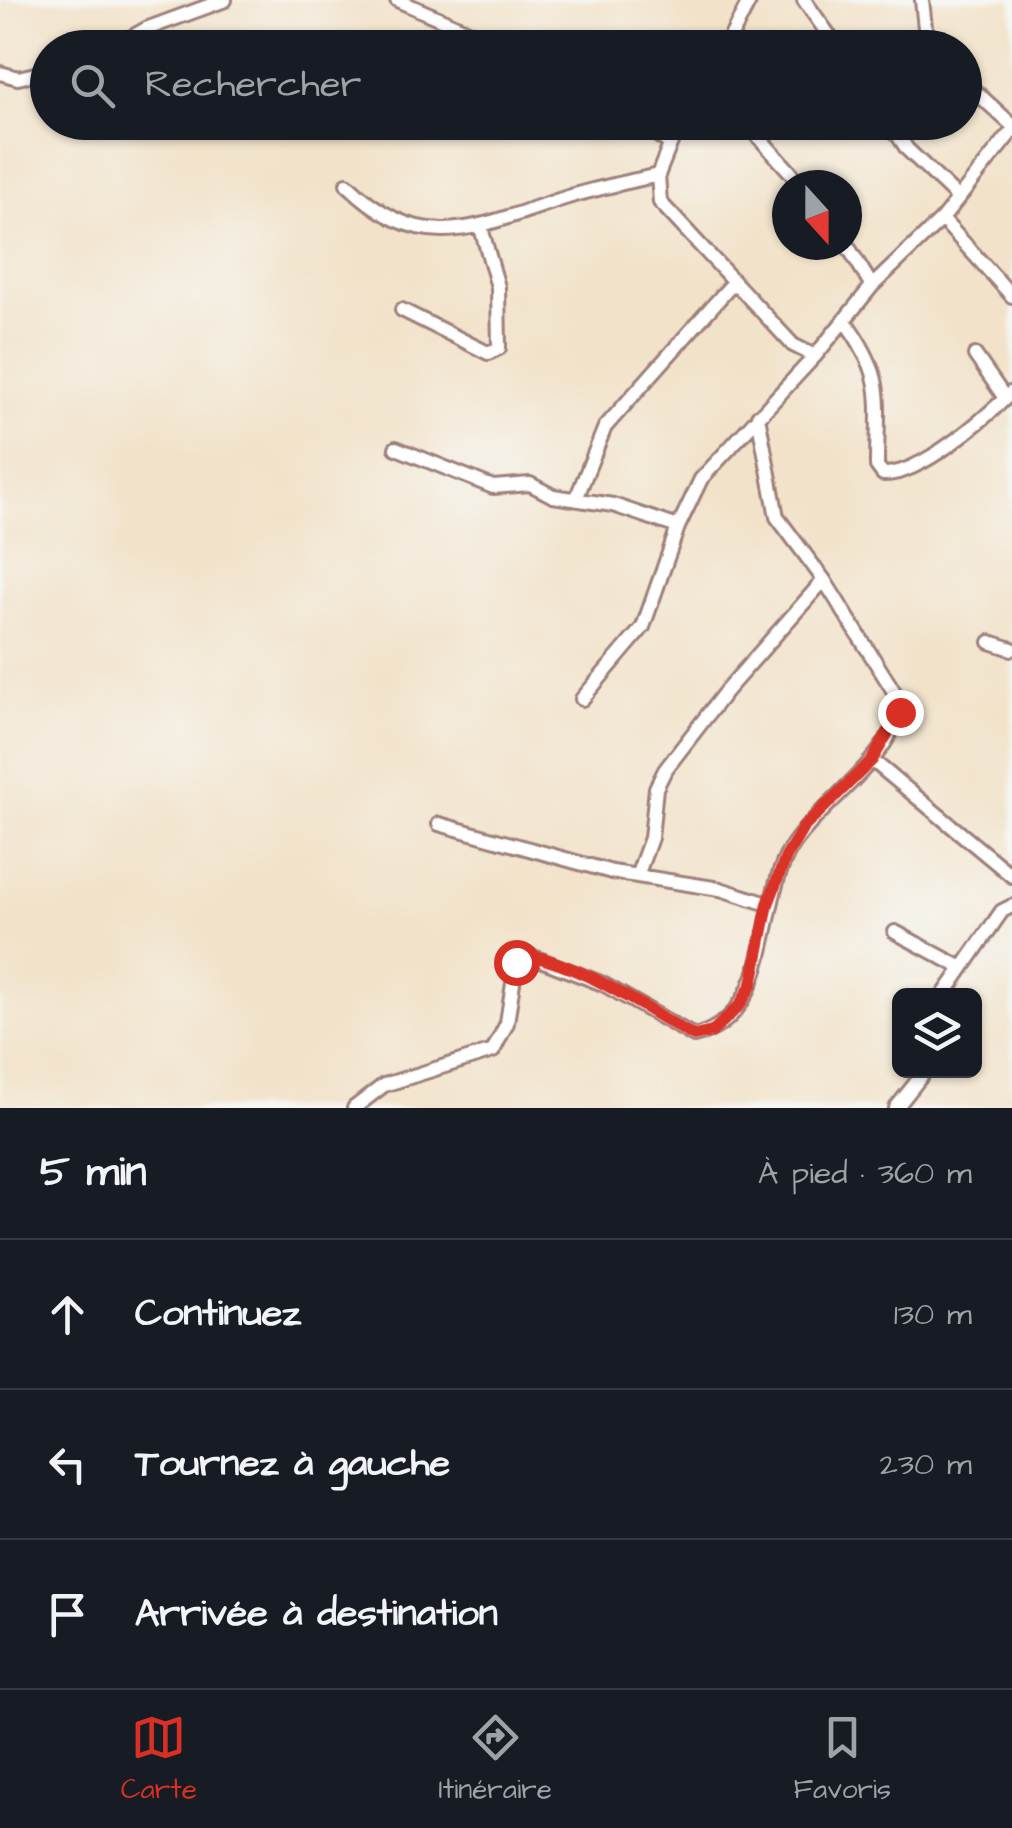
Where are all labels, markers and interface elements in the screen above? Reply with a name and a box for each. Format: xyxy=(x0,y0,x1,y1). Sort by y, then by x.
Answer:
search box xyxy=(30,30,982,140)
icon: search xyxy=(65,58,120,113)
text: Rechercher xyxy=(145,59,361,111)
north arrow xyxy=(772,170,862,260)
route end xyxy=(878,690,924,736)
route start xyxy=(494,940,540,986)
map controls xyxy=(892,988,982,1078)
button: layers xyxy=(892,988,982,1078)
text: 5 min xyxy=(40,1144,147,1202)
text: À pied · 360 m xyxy=(758,1151,972,1196)
icon: ahead xyxy=(40,1287,95,1342)
text: Continuez xyxy=(135,1288,301,1340)
text: 130 m xyxy=(894,1292,972,1337)
icon: left xyxy=(40,1437,95,1492)
text: Tournez à gauche xyxy=(135,1438,450,1490)
text: 230 m xyxy=(880,1442,972,1487)
icon: arrive xyxy=(40,1587,95,1642)
text: Arrivée à destination xyxy=(135,1588,498,1640)
tab: Carte xyxy=(121,1710,197,1809)
tab: Itinéraire xyxy=(438,1710,552,1809)
tab: Favoris xyxy=(794,1710,891,1809)

